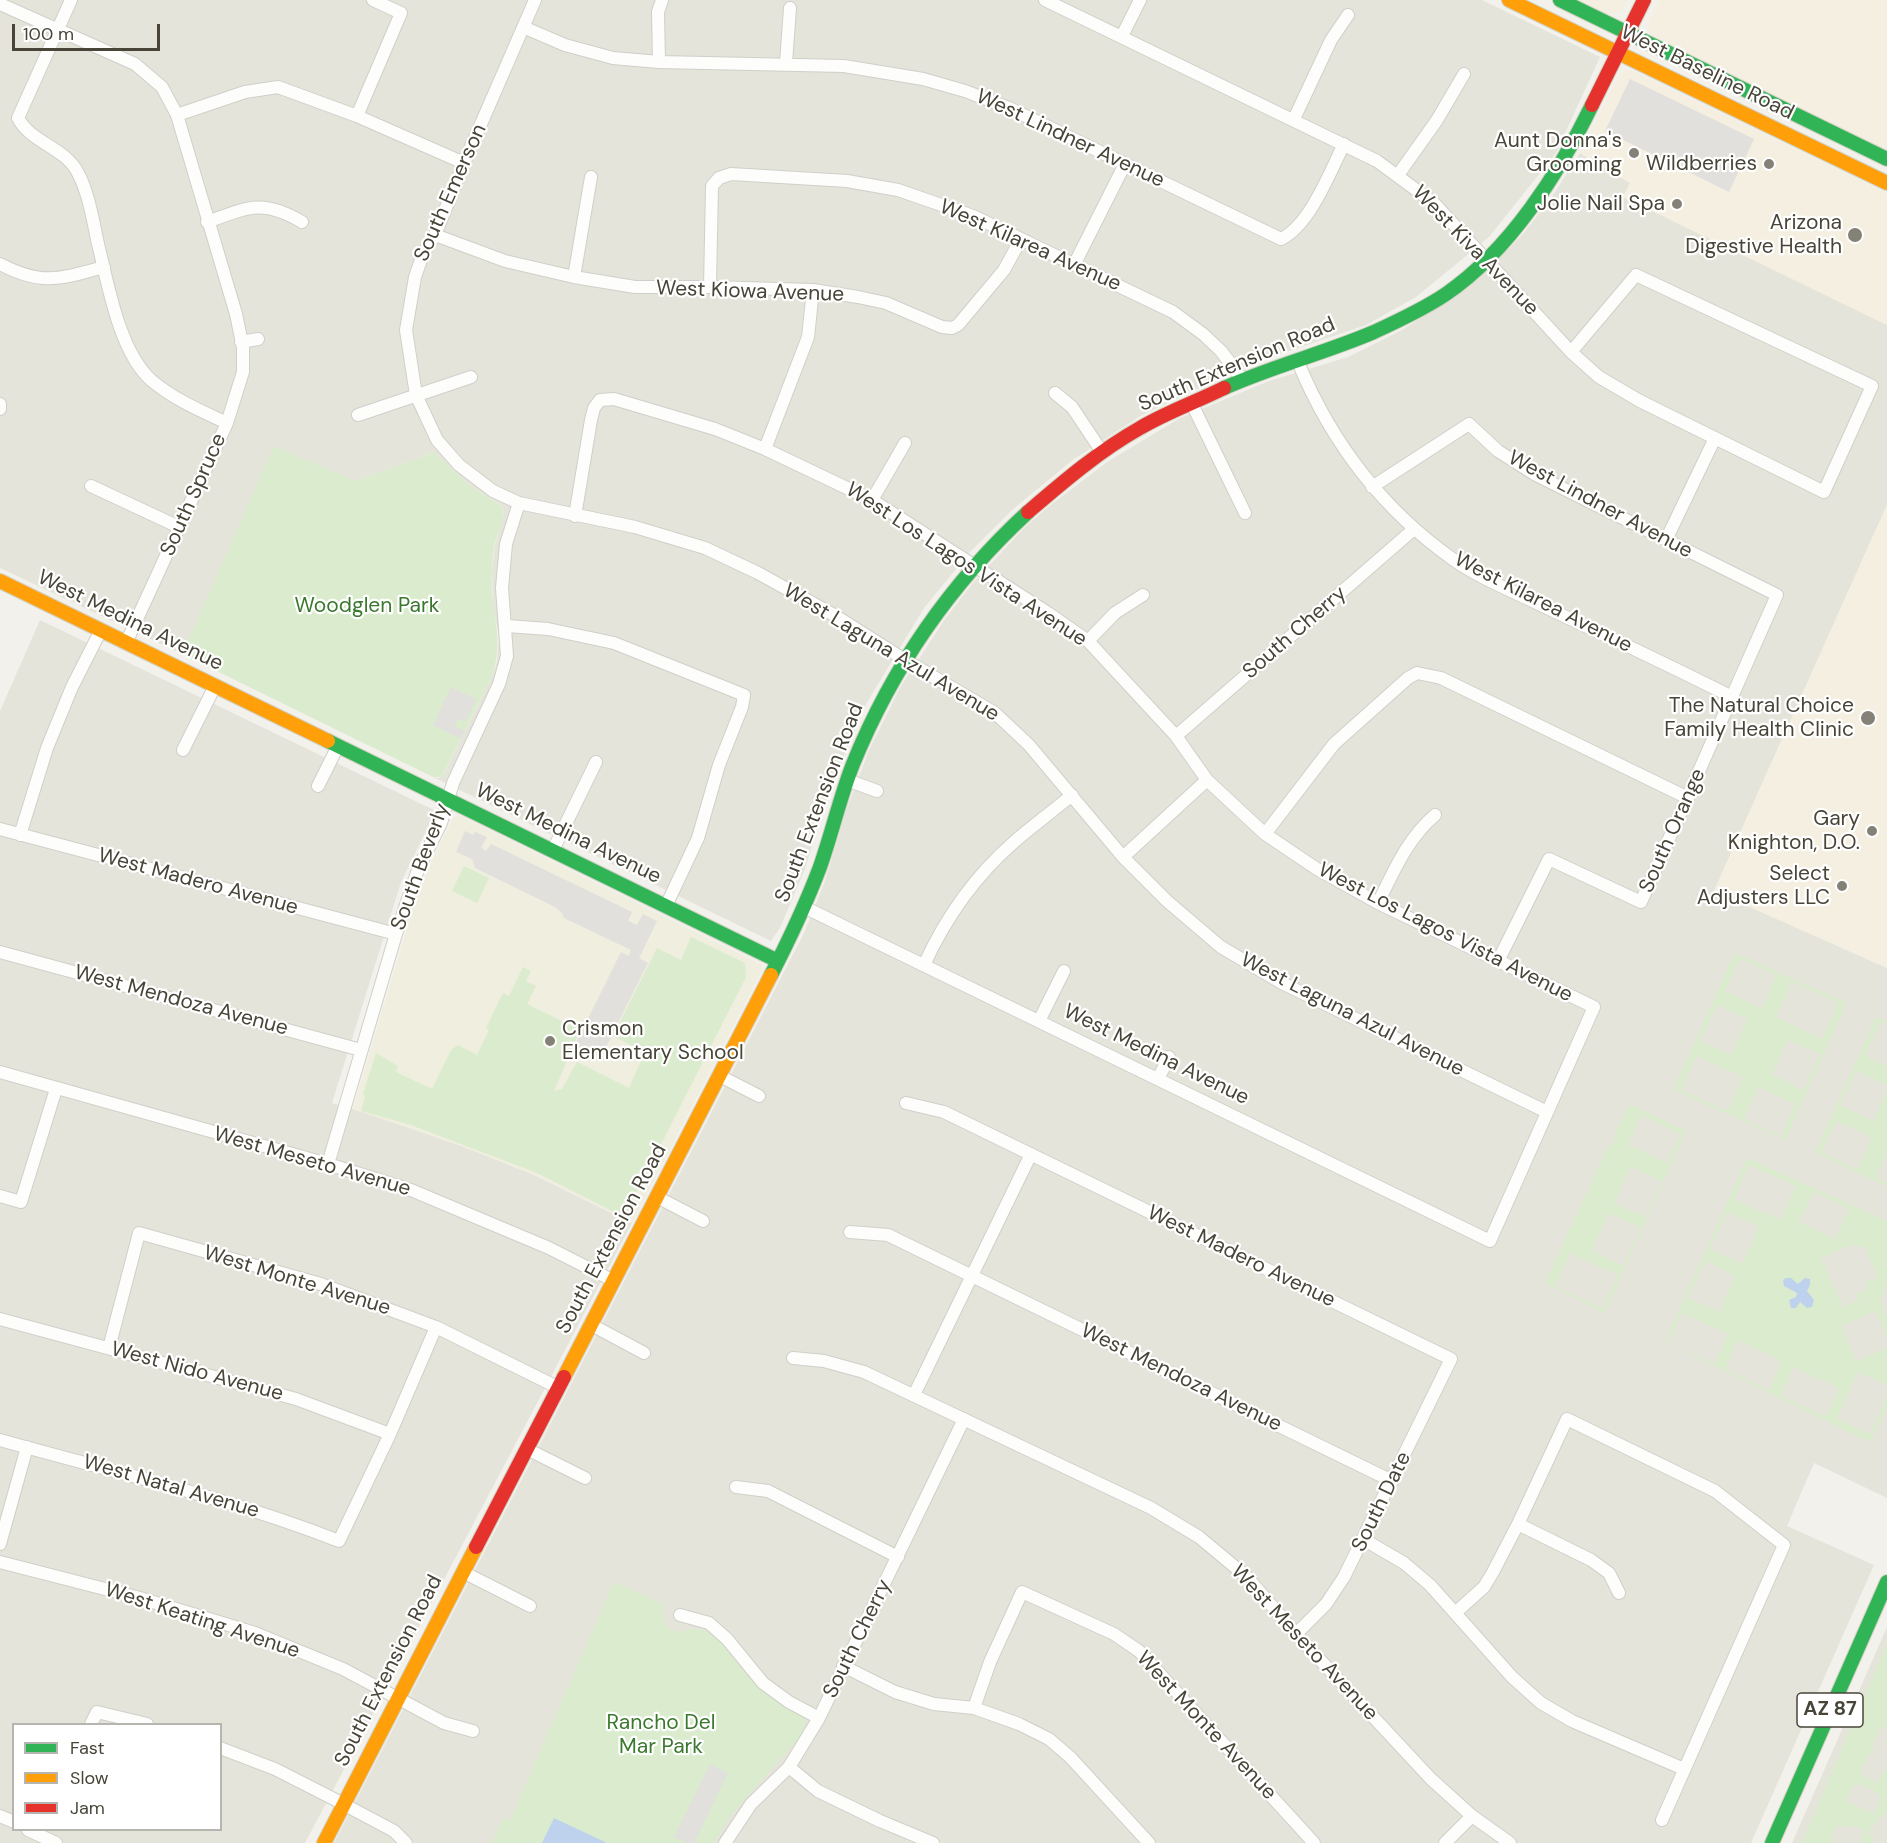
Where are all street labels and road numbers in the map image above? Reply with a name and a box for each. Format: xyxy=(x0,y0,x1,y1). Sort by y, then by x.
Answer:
street label: West Baseline Road xyxy=(1616,20,1798,126)
street label: West Lindner Avenue xyxy=(972,84,1168,194)
street label: South Emerson xyxy=(409,120,493,266)
street label: West Kiva Avenue xyxy=(1406,181,1544,321)
street label: West Kilarea Avenue xyxy=(935,195,1125,297)
street label: West Kiowa Avenue xyxy=(655,276,845,308)
street label: South Extension Road xyxy=(1135,312,1339,418)
street label: South Spruce xyxy=(156,430,232,560)
street label: West Lindner Avenue xyxy=(1504,446,1696,564)
street label: West Los Lagos Vista Avenue xyxy=(841,478,1091,652)
street label: West Kilarea Avenue xyxy=(1450,547,1636,659)
street label: West Medina Avenue xyxy=(33,565,227,677)
street label: West Laguna Azul Avenue xyxy=(778,578,1004,728)
street label: South Cherry xyxy=(1238,581,1352,685)
street label: South Extension Road xyxy=(770,700,870,906)
street label: South Orange xyxy=(1634,765,1712,897)
street label: West Medina Avenue xyxy=(471,778,665,890)
street label: South Beverly xyxy=(386,800,456,934)
street label: West Madero Avenue xyxy=(95,843,301,921)
street label: West Los Lagos Vista Avenue xyxy=(1313,858,1577,1008)
street label: West Laguna Azul Avenue xyxy=(1236,948,1468,1082)
street label: West Mendoza Avenue xyxy=(71,960,291,1042)
street label: West Medina Avenue xyxy=(1059,999,1253,1111)
street label: West Meseto Avenue xyxy=(210,1122,414,1202)
street label: South Extension Road xyxy=(551,1140,673,1338)
street label: West Madero Avenue xyxy=(1143,1201,1339,1313)
street label: West Monte Avenue xyxy=(201,1241,393,1321)
street label: West Mendoza Avenue xyxy=(1076,1318,1286,1438)
street label: West Nido Avenue xyxy=(108,1337,286,1407)
street label: South Date xyxy=(1347,1448,1417,1556)
street label: West Natal Avenue xyxy=(80,1450,262,1524)
street label: West Meseto Avenue xyxy=(1225,1560,1383,1726)
street label: South Extension Road xyxy=(330,1571,448,1771)
street label: South Cherry xyxy=(818,1576,898,1702)
street label: West Keating Avenue xyxy=(101,1578,303,1664)
street label: West Monte Avenue xyxy=(1131,1646,1281,1806)
road number: AZ 87 xyxy=(1797,1693,1863,1727)

